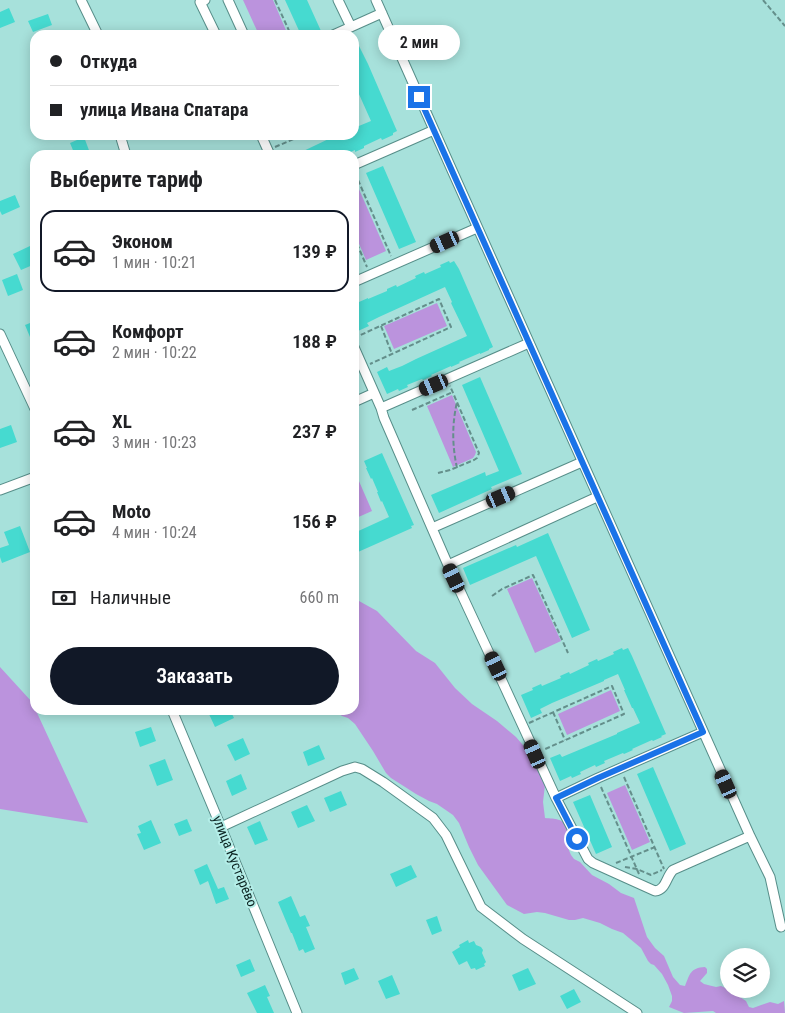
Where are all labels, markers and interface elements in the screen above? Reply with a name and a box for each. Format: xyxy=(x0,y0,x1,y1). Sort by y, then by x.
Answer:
callout: 2 мин xyxy=(378,24,460,59)
text: 2 мин xyxy=(400,33,438,52)
text: Откуда xyxy=(80,50,137,73)
route end xyxy=(408,86,430,108)
text: улица Ивана Спатара xyxy=(80,98,248,121)
text: Выберите тариф xyxy=(50,167,203,192)
icon: car xyxy=(52,229,97,274)
car xyxy=(428,229,461,255)
text: Эконом xyxy=(112,230,173,253)
text: 139 ₽ xyxy=(292,240,337,263)
text: 1 мин · 10:21 xyxy=(112,253,197,272)
icon: car xyxy=(52,319,97,364)
text: Комфорт xyxy=(112,320,184,343)
text: 188 ₽ xyxy=(292,330,337,353)
text: 2 мин · 10:22 xyxy=(112,343,197,362)
car xyxy=(417,372,450,398)
icon: car xyxy=(52,409,97,454)
text: XL xyxy=(112,410,132,433)
text: 237 ₽ xyxy=(292,420,337,443)
text: 3 мин · 10:23 xyxy=(112,433,197,452)
car xyxy=(484,484,517,510)
icon: car xyxy=(52,499,97,544)
text: Moto xyxy=(112,500,151,523)
text: 156 ₽ xyxy=(292,510,337,533)
text: 4 мин · 10:24 xyxy=(112,523,197,542)
car xyxy=(440,561,467,595)
icon: cash xyxy=(50,584,78,612)
text: Наличные xyxy=(90,586,171,609)
text: 660 m xyxy=(300,588,339,607)
button: Заказать xyxy=(50,647,339,705)
car xyxy=(482,649,509,683)
car xyxy=(522,737,547,771)
car xyxy=(713,767,738,801)
street label: улица Кустарёво xyxy=(209,813,261,909)
route start xyxy=(566,828,588,850)
map controls xyxy=(720,948,770,998)
button: layers xyxy=(720,948,770,998)

